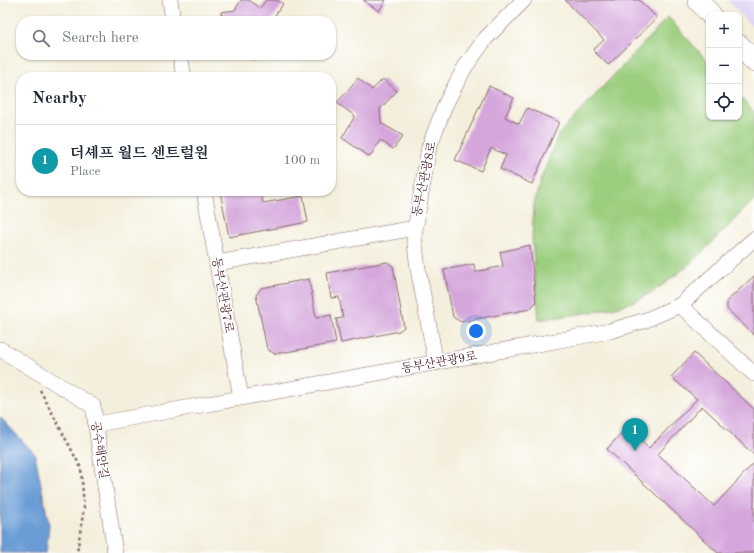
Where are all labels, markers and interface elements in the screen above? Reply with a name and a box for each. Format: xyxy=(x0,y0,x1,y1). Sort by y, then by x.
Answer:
map controls xyxy=(706,12,742,120)
button: + xyxy=(706,12,742,48)
search box xyxy=(16,16,336,60)
icon: search xyxy=(30,27,52,49)
text: Search here xyxy=(62,31,139,46)
button: − xyxy=(706,48,742,84)
button: locate xyxy=(706,84,742,120)
text: Nearby xyxy=(32,90,87,107)
street label: 동부산관광8로 xyxy=(410,140,439,218)
text: 더셰프 월드 센트럴원 xyxy=(70,147,209,162)
text: 1 xyxy=(41,154,49,167)
text: 100 m xyxy=(283,154,320,167)
text: Place xyxy=(70,165,100,178)
street label: 동부산관광7로 xyxy=(209,256,236,334)
your location xyxy=(466,321,486,341)
street label: 동부산관광9로 xyxy=(400,349,478,376)
pin: 1 xyxy=(622,418,648,451)
street label: 공수해안길 xyxy=(89,420,110,480)

